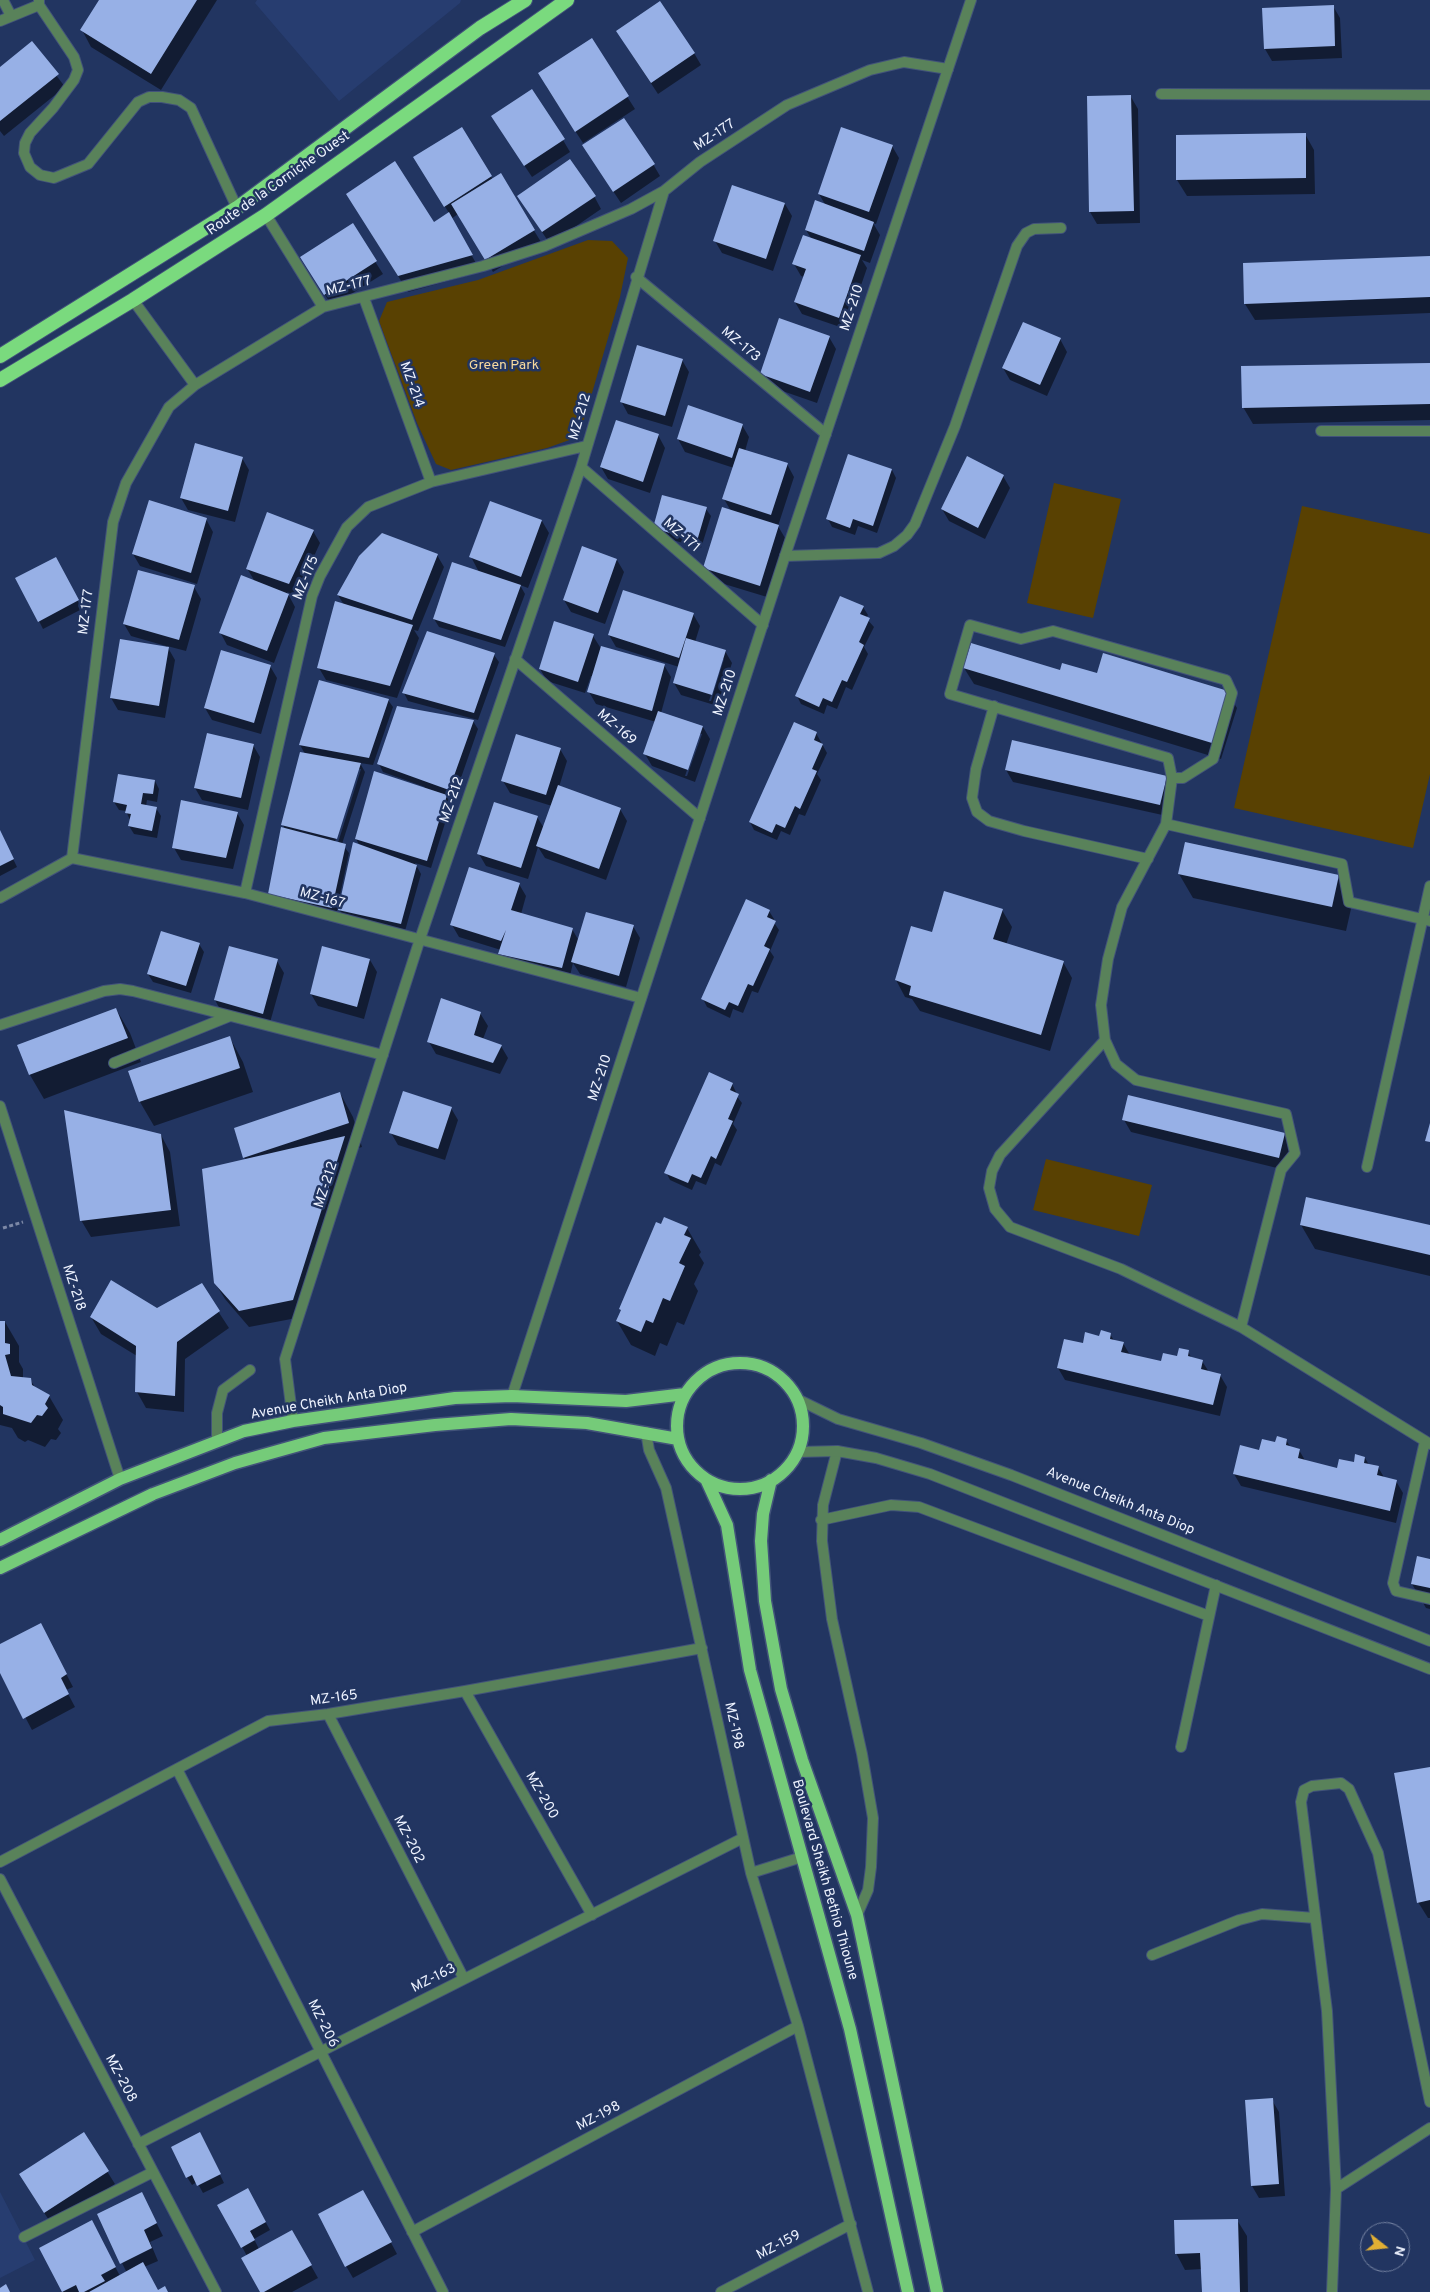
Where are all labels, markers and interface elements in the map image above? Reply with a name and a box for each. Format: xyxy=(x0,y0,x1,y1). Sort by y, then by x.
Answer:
street label: MZ-177 xyxy=(691,117,739,155)
street label: Route de la Corniche Ouest xyxy=(204,128,354,240)
street label: MZ-177 xyxy=(325,273,373,301)
street label: MZ-210 xyxy=(838,282,868,334)
street label: MZ-173 xyxy=(717,324,763,366)
park label: Green Park xyxy=(469,358,539,374)
street label: MZ-214 xyxy=(395,360,427,410)
street label: MZ-212 xyxy=(566,392,596,442)
street label: MZ-171 xyxy=(659,515,703,557)
street label: MZ-175 xyxy=(290,553,324,603)
street label: MZ-177 xyxy=(76,588,98,636)
street label: MZ-210 xyxy=(711,667,741,719)
street label: MZ-169 xyxy=(593,706,639,750)
street label: MZ-212 xyxy=(437,775,469,825)
street label: MZ-167 xyxy=(298,885,346,913)
street label: MZ-210 xyxy=(586,1052,616,1104)
street label: MZ-212 xyxy=(312,1160,342,1210)
street label: MZ-218 xyxy=(58,1263,88,1313)
street label: Avenue Cheikh Anta Diop xyxy=(249,1380,409,1424)
street label: Avenue Cheikh Anta Diop xyxy=(1043,1464,1197,1540)
street label: MZ-165 xyxy=(309,1687,359,1711)
street label: MZ-198 xyxy=(720,1701,746,1751)
street label: MZ-200 xyxy=(521,1769,561,1823)
street label: Boulevard Sheikh Bethio Thioune xyxy=(787,1778,861,1982)
street label: MZ-202 xyxy=(389,1813,427,1867)
street label: MZ-163 xyxy=(409,1961,459,1997)
street label: MZ-206 xyxy=(303,1997,341,2051)
street label: MZ-208 xyxy=(100,2052,140,2106)
street label: MZ-198 xyxy=(574,2098,624,2136)
north arrow xyxy=(1360,2222,1410,2272)
street label: MZ-159 xyxy=(754,2227,804,2265)
text: N xyxy=(1389,2244,1408,2258)

